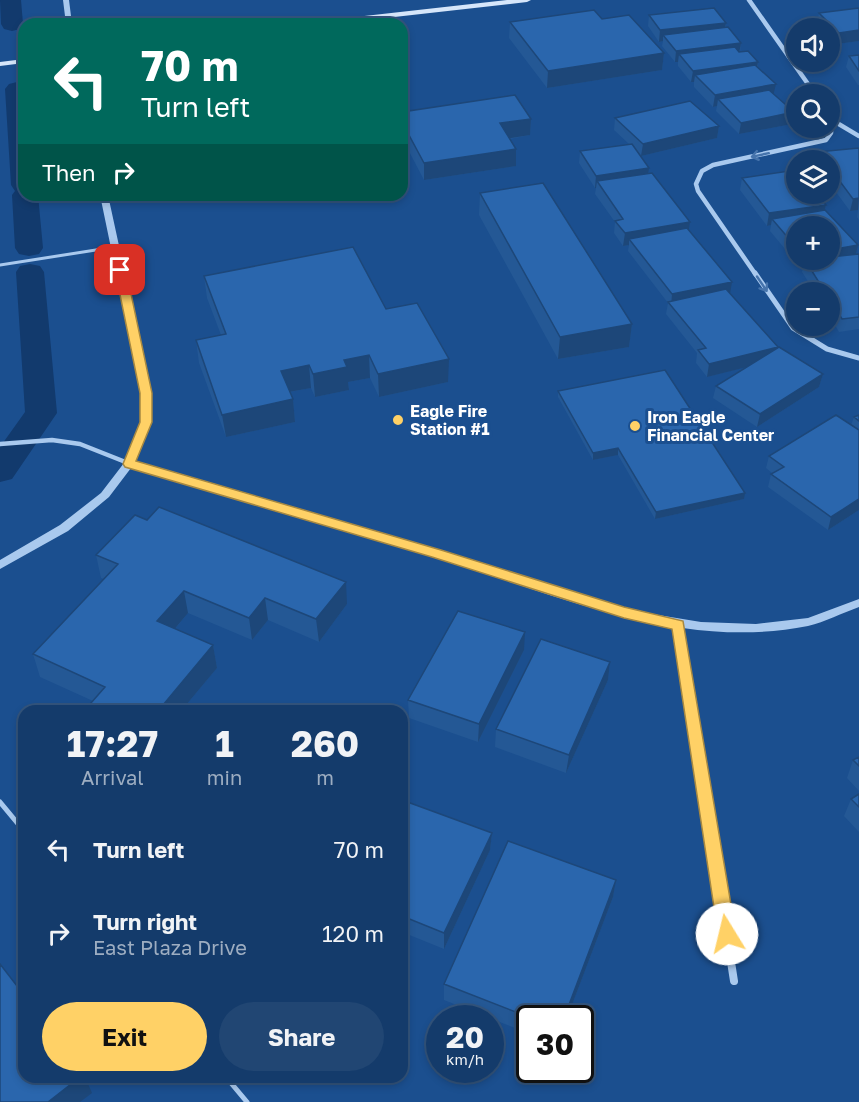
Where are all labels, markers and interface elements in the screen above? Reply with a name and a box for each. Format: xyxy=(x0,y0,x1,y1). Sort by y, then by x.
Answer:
map controls xyxy=(786,18,840,336)
button: sound xyxy=(786,18,840,72)
text: 70 m xyxy=(141,40,238,90)
icon: left xyxy=(42,42,120,120)
button: search xyxy=(786,84,840,138)
text: Turn left xyxy=(141,91,250,123)
one-way arrow xyxy=(751,150,770,162)
button: layers xyxy=(786,150,840,204)
icon: right xyxy=(107,156,140,189)
text: Then xyxy=(42,159,95,186)
button: + xyxy=(786,216,840,270)
pin xyxy=(94,244,145,295)
icon: arrive xyxy=(103,253,136,286)
one-way arrow xyxy=(756,275,768,291)
button: − xyxy=(786,282,840,336)
place label: Eagle Fire Station #1 xyxy=(410,401,489,439)
place label: Iron Eagle Financial Center xyxy=(647,407,774,445)
marker: Eagle Fire Station #1 xyxy=(391,413,405,427)
marker: Iron Eagle Financial Center xyxy=(628,419,642,433)
text: 17:27 xyxy=(67,722,158,765)
text: 1 xyxy=(215,722,234,765)
text: 260 xyxy=(291,722,359,765)
text: Arrival xyxy=(81,765,144,789)
text: min xyxy=(207,765,242,789)
text: m xyxy=(316,765,334,789)
icon: left xyxy=(42,833,75,866)
text: Turn left xyxy=(93,836,184,863)
text: 70 m xyxy=(334,836,384,863)
position arrow xyxy=(695,902,759,966)
text: Turn right xyxy=(93,908,197,935)
icon: right xyxy=(42,917,75,950)
text: 120 m xyxy=(322,920,384,947)
text: East Plaza Drive xyxy=(93,935,247,959)
button: Exit xyxy=(42,1002,207,1071)
button: Share xyxy=(219,1002,384,1071)
speed limit sign: 30 xyxy=(516,1005,594,1083)
text: 20 xyxy=(446,1019,484,1055)
text: km/h xyxy=(446,1050,484,1068)

